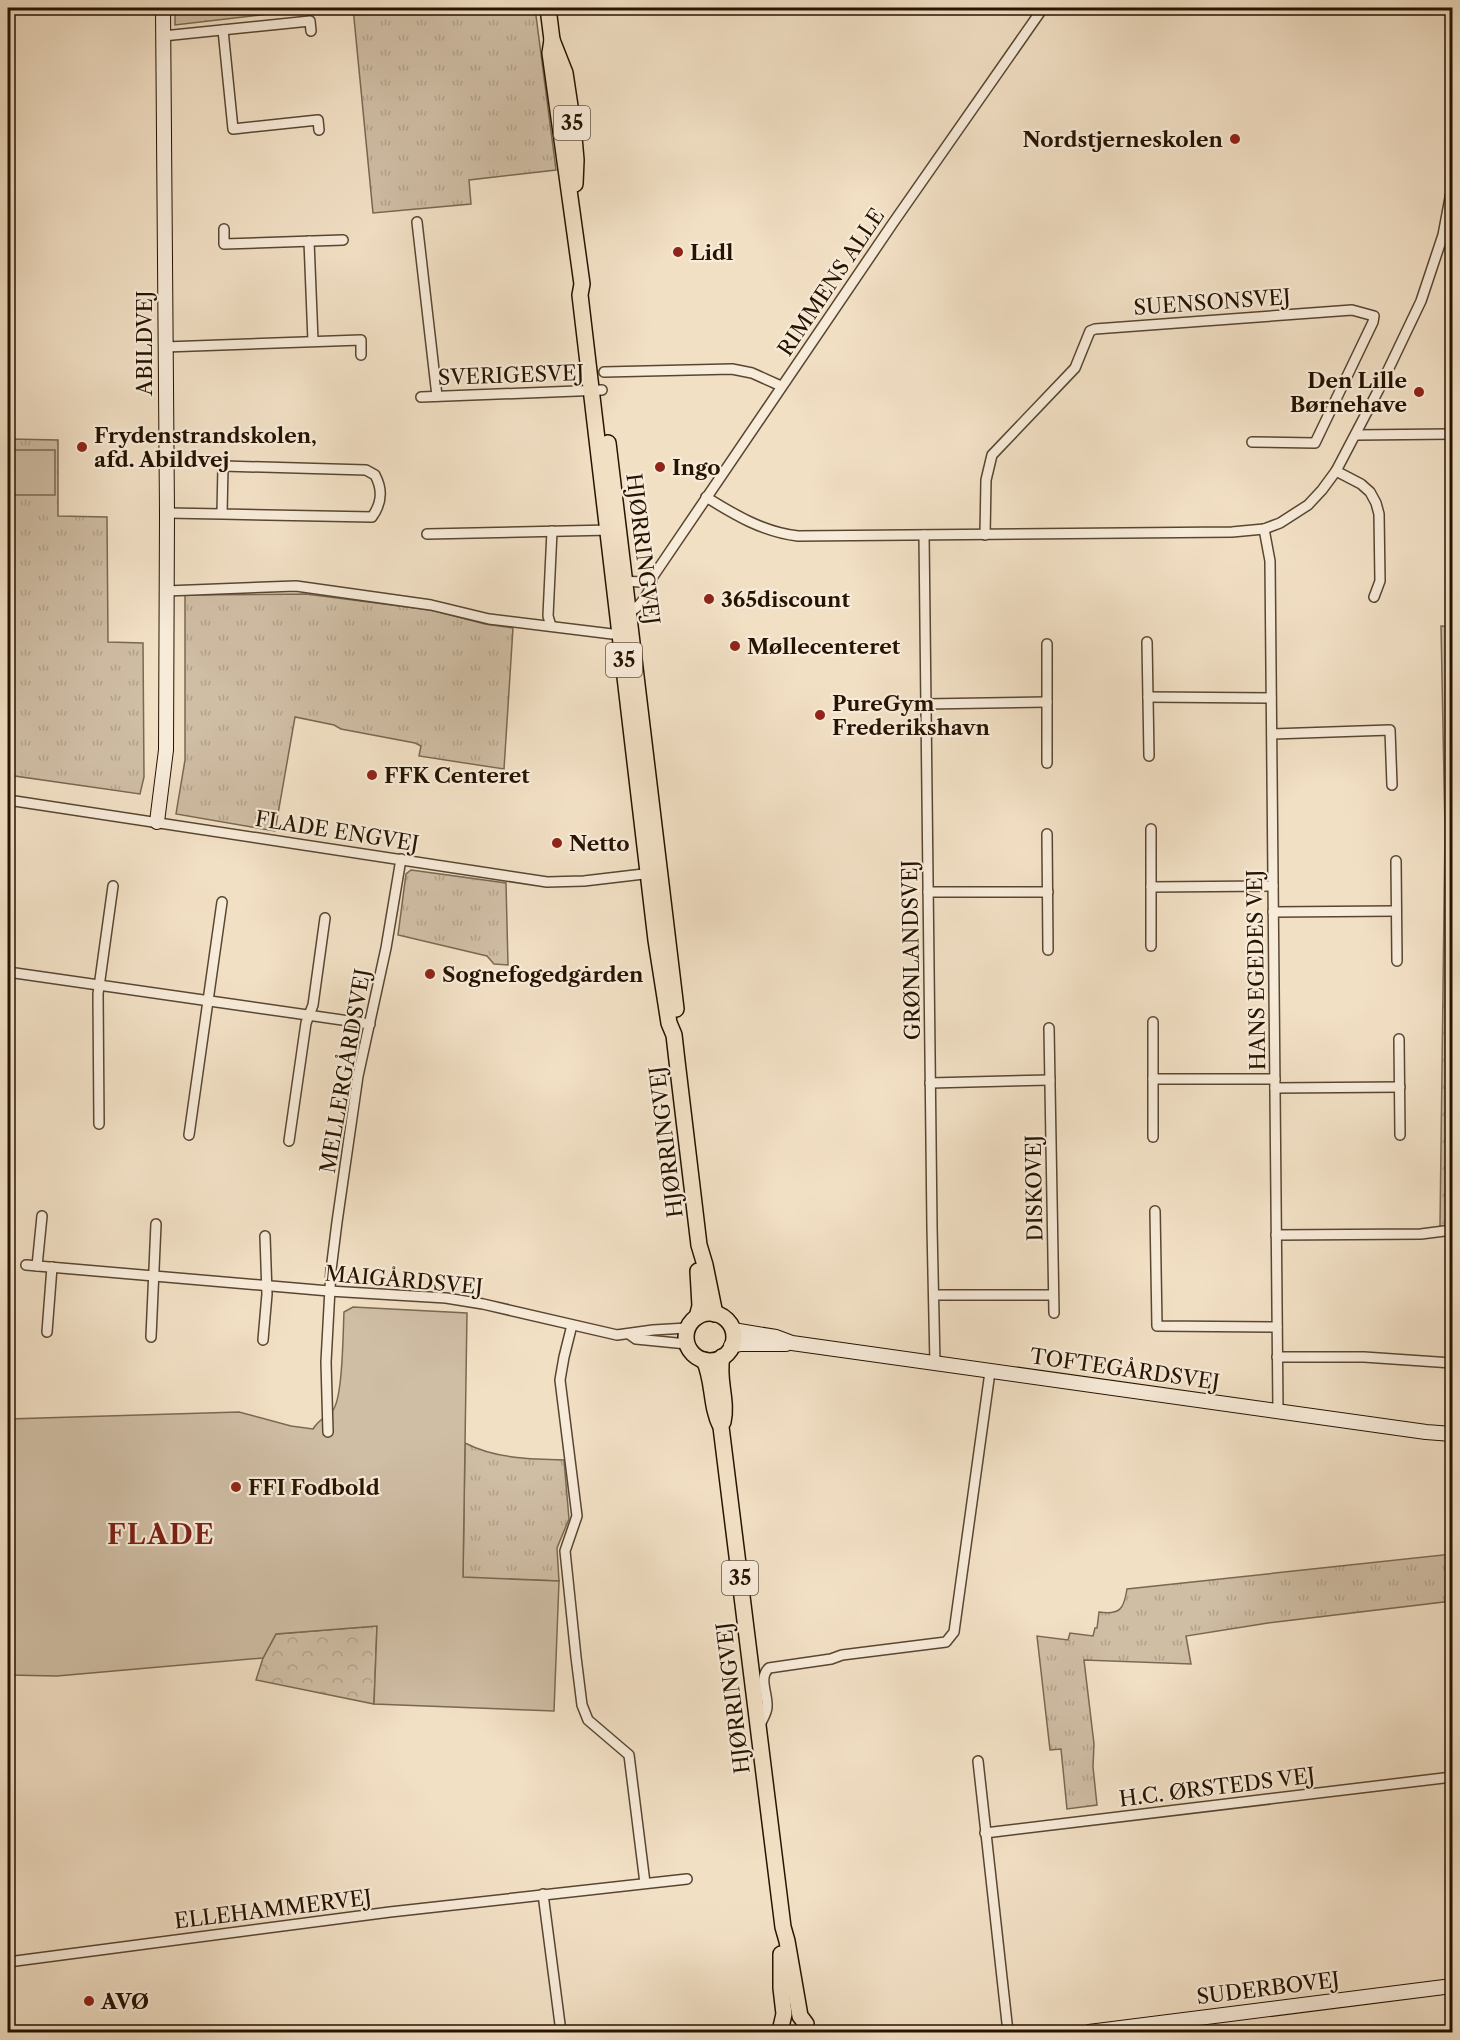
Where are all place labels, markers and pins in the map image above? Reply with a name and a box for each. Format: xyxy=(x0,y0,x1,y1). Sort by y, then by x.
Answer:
place label: Nordstjerneskolen xyxy=(1022,127,1224,152)
marker: Nordstjerneskolen xyxy=(1228,132,1242,146)
place label: Lidl xyxy=(690,240,733,265)
marker: Lidl xyxy=(671,245,685,259)
place label: Den Lille Børnehave xyxy=(1290,368,1407,417)
marker: Den Lille Børnehave xyxy=(1412,385,1426,399)
place label: Frydenstrandskolen, afd. Abildvej xyxy=(94,423,317,472)
marker: Frydenstrandskolen, afd. Abildvej xyxy=(75,440,89,454)
place label: Ingo xyxy=(672,455,721,480)
marker: Ingo xyxy=(653,460,667,474)
place label: 365discount xyxy=(721,587,850,612)
marker: 365discount xyxy=(702,592,716,606)
place label: Møllecenteret xyxy=(747,634,901,659)
marker: Møllecenteret xyxy=(728,639,742,653)
place label: PureGym Frederikshavn xyxy=(832,691,990,740)
marker: PureGym Frederikshavn xyxy=(813,708,827,722)
place label: FFK Centeret xyxy=(384,763,530,788)
marker: FFK Centeret xyxy=(365,768,379,782)
place label: Netto xyxy=(569,831,630,856)
marker: Netto xyxy=(550,836,564,850)
place label: Sognefogedgården xyxy=(442,962,644,987)
marker: Sognefogedgården xyxy=(423,967,437,981)
place label: FFI Fodbold xyxy=(248,1475,380,1500)
marker: FFI Fodbold xyxy=(229,1480,243,1494)
place label: AVØ xyxy=(100,1989,149,2014)
marker: AVØ xyxy=(82,1994,96,2008)

